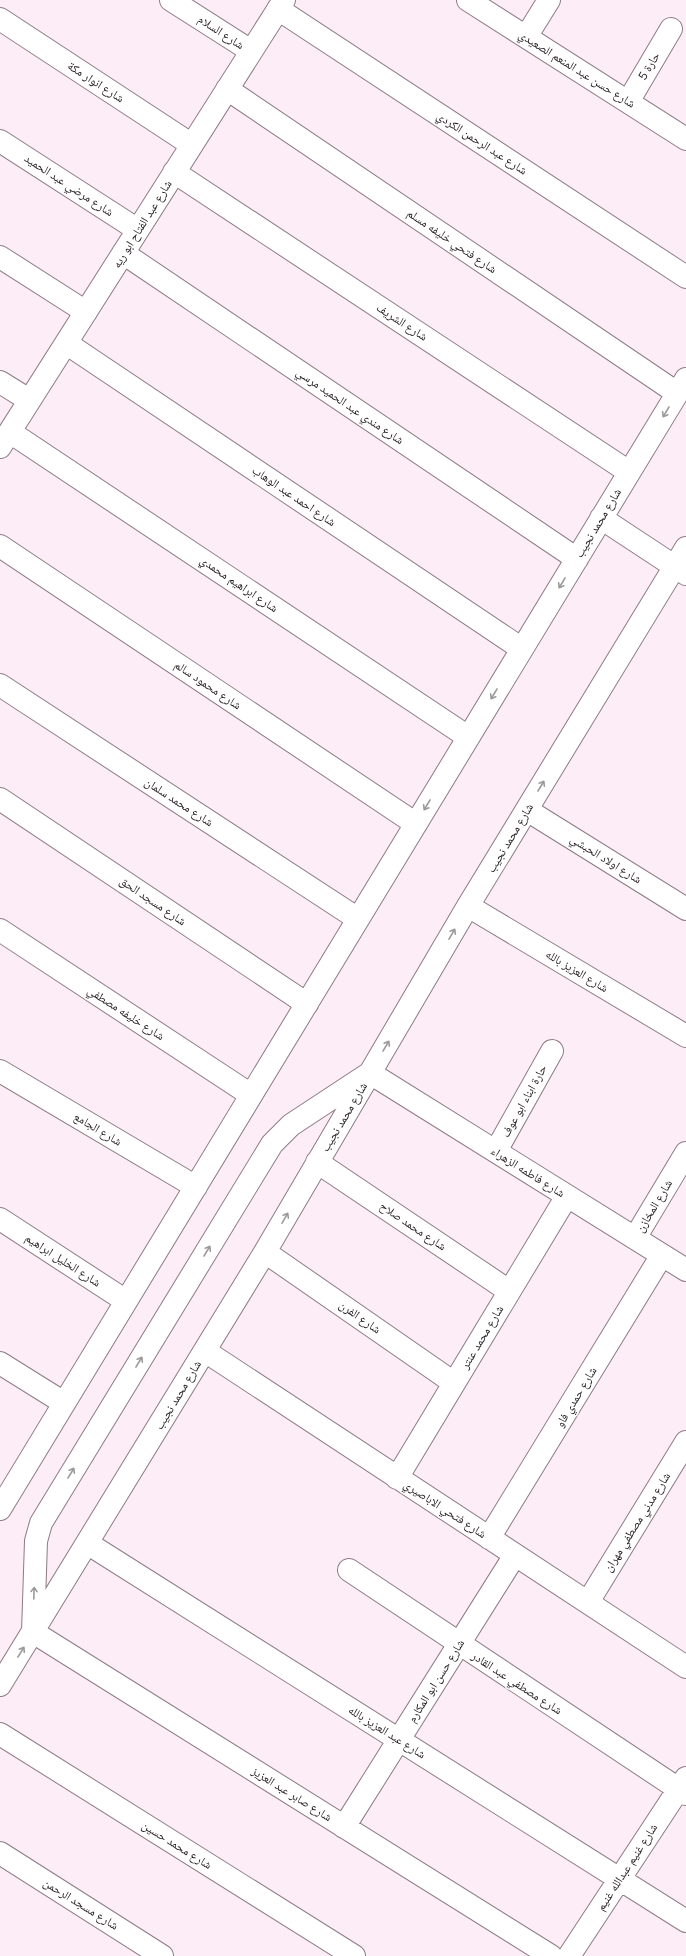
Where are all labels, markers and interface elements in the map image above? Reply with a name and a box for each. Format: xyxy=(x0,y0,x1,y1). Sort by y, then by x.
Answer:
street label: شارع السلام xyxy=(195,12,247,53)
street label: شارع حسن عبد المنعم الصعيدي xyxy=(515,27,638,113)
street label: حارة 5 xyxy=(635,49,663,82)
street label: شارع انوار مكة xyxy=(65,59,127,106)
street label: شارع عبد الرحمن الكردي xyxy=(433,109,530,180)
street label: شارع مرضي عبد الحميد xyxy=(20,151,116,222)
street label: شارع عبد الفتاح ابو ريه xyxy=(109,177,176,271)
street label: شارع فتحي خليفه مسلم xyxy=(403,206,500,279)
street label: شارع الشريف xyxy=(373,300,430,345)
street label: شارع مندي عبد الحميد مرسي xyxy=(292,365,407,450)
one-way arrow xyxy=(661,406,669,418)
street label: شارع احمد عبد الوهاب xyxy=(249,463,338,530)
street label: شارع محمد نجيب xyxy=(572,486,625,561)
street label: شارع ابراهيم محمدي xyxy=(196,553,281,618)
one-way arrow xyxy=(558,577,566,588)
street label: شارع محمود سالم xyxy=(171,658,244,713)
one-way arrow xyxy=(490,688,498,700)
street label: شارع محمد سلمان xyxy=(142,775,216,830)
one-way arrow xyxy=(537,781,545,792)
one-way arrow xyxy=(423,799,431,811)
street label: شارع محمد نجيب xyxy=(484,801,537,876)
street label: شارع اولاد الحبشي xyxy=(566,831,644,889)
street label: شارع مسجد الحق xyxy=(117,874,189,929)
one-way arrow xyxy=(449,928,457,940)
street label: شارع العزيز بالله xyxy=(543,947,611,996)
street label: شارع خليفه مصطفي xyxy=(83,983,167,1046)
one-way arrow xyxy=(383,1040,391,1052)
street label: حارة ابناء ابو عوف xyxy=(498,1062,550,1140)
street label: شارع محمد نجيب xyxy=(318,1080,371,1155)
street label: شارع الجامع xyxy=(71,1109,125,1150)
street label: شارع فاطمه الزهراء xyxy=(488,1144,568,1201)
street label: شارع المخازن xyxy=(633,1177,676,1235)
street label: شارع محمد صلاح xyxy=(377,1199,449,1254)
one-way arrow xyxy=(281,1212,289,1224)
street label: شارع الخليل ابراهيم xyxy=(22,1230,103,1290)
one-way arrow xyxy=(203,1246,211,1257)
street label: شارع الفرن xyxy=(336,1298,384,1337)
street label: شارع محمد عنتر xyxy=(457,1303,507,1373)
one-way arrow xyxy=(135,1357,143,1368)
street label: شارع محمد نجيب xyxy=(152,1358,205,1433)
street label: شارع حمدي فاو xyxy=(552,1364,602,1431)
one-way arrow xyxy=(68,1467,76,1479)
street label: شارع مدني مصطفي مهران xyxy=(601,1470,676,1576)
street label: شارع فتحي الاباصيري xyxy=(399,1477,489,1544)
one-way arrow xyxy=(30,1587,38,1600)
street label: شارع حسن ابو المكارم xyxy=(405,1637,468,1726)
one-way arrow xyxy=(17,1647,25,1658)
street label: شارع مصطفي عبد القادر xyxy=(467,1648,565,1720)
street label: شارع عبد العزيز بالله xyxy=(345,1703,428,1762)
street label: شارع صابر عبد العزيز xyxy=(248,1763,335,1825)
street label: شارع محمد حسين xyxy=(139,1818,215,1873)
street label: شارع غنيم عبدالله غنيم xyxy=(594,1821,661,1914)
street label: شارع مسجد الرحمن xyxy=(40,1875,121,1934)

